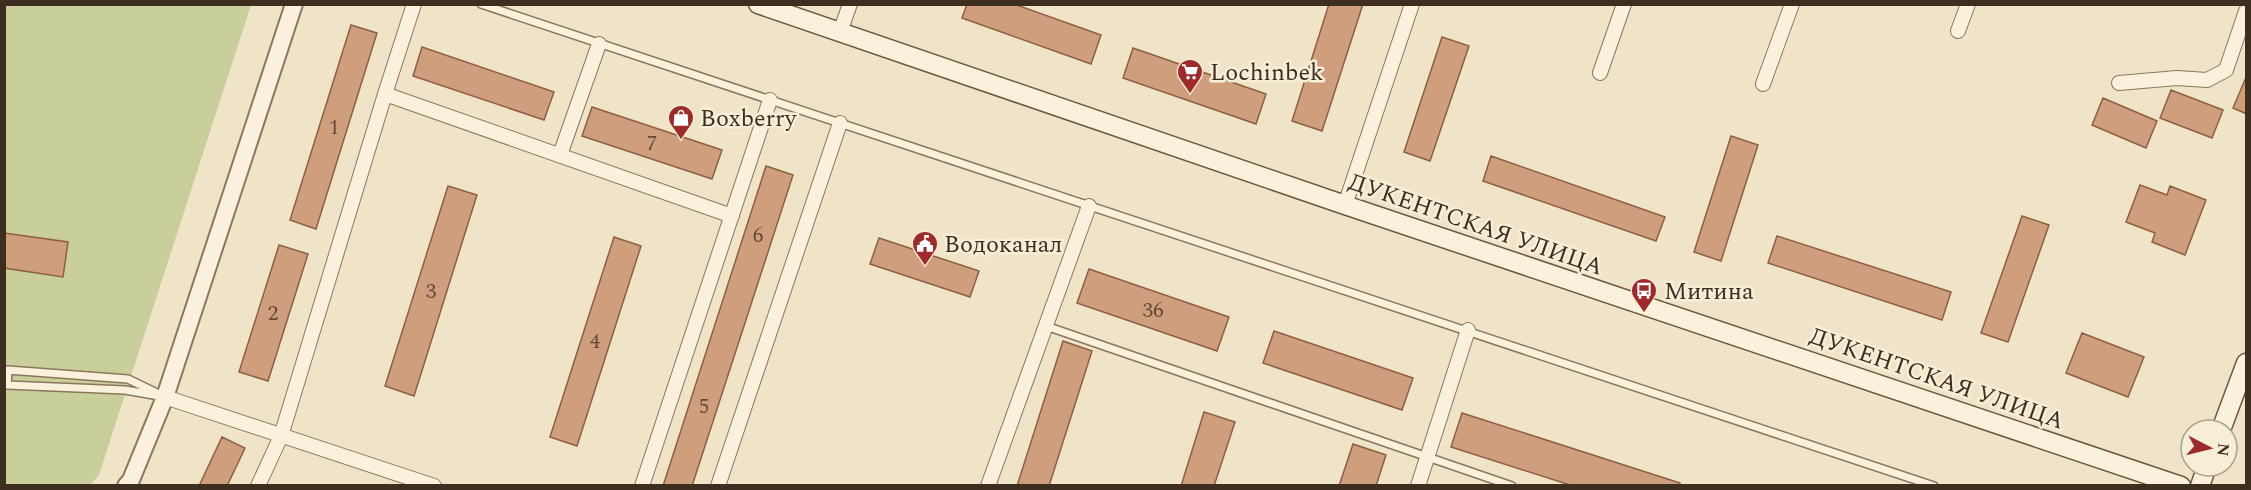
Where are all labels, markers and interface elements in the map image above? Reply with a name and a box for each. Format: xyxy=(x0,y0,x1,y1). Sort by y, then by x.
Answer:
place label: Lochinbek xyxy=(1210,55,1323,91)
supermarket icon: Lochinbek xyxy=(1175,57,1205,95)
place label: Boxberry xyxy=(700,101,798,137)
shop icon: Boxberry xyxy=(666,103,696,141)
house number: 1 xyxy=(329,112,339,144)
house number: 7 xyxy=(647,128,657,160)
street label: ДУКЕНТСКАЯ УЛИЦА xyxy=(1343,164,1608,285)
house number: 6 xyxy=(753,220,763,252)
place label: Водоканал xyxy=(944,227,1062,263)
public building icon: Водоканал xyxy=(910,229,940,267)
place label: Митина xyxy=(1664,274,1754,310)
house number: 3 xyxy=(426,276,437,308)
bus stop icon: Митина xyxy=(1629,276,1659,314)
house number: 36 xyxy=(1143,295,1164,327)
house number: 2 xyxy=(268,298,278,330)
street label: ДУКЕНТСКАЯ УЛИЦА xyxy=(1804,318,2069,439)
house number: 4 xyxy=(590,326,601,358)
house number: 5 xyxy=(699,391,709,423)
north arrow xyxy=(2179,418,2239,478)
text: N xyxy=(2210,442,2236,458)

